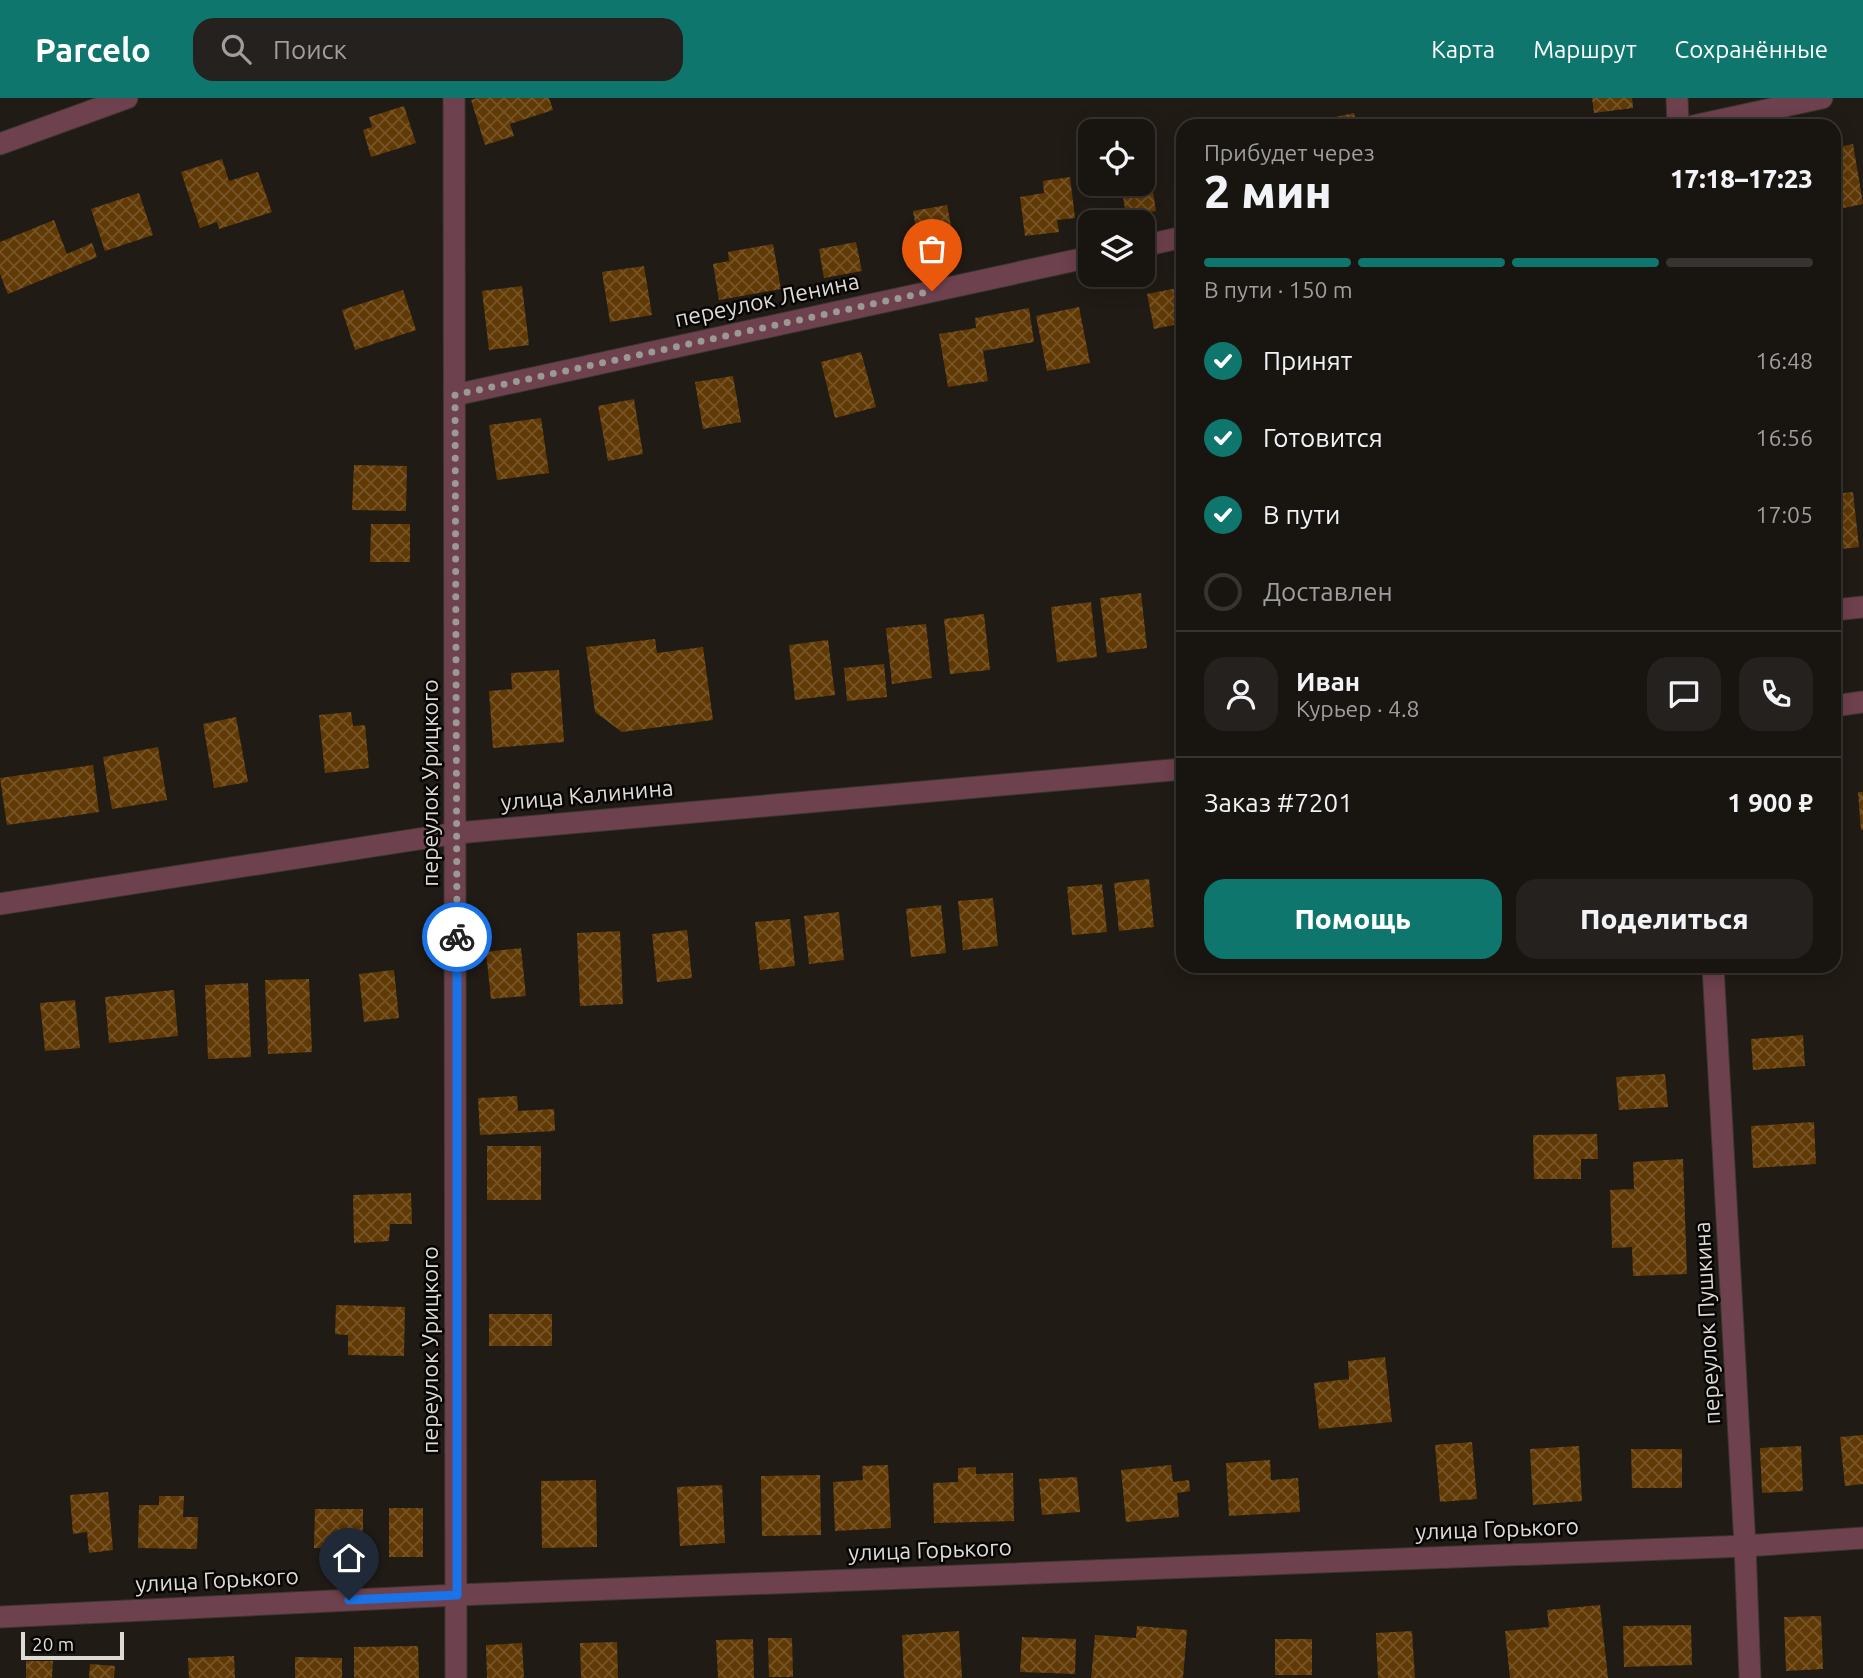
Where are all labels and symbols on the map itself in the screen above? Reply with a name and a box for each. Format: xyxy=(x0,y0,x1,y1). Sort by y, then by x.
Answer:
pin xyxy=(902,219,962,291)
street label: переулок Ленина xyxy=(673,268,861,331)
street label: переулок Урицкого xyxy=(417,679,442,887)
street label: улица Калинина xyxy=(499,774,674,815)
courier xyxy=(422,902,492,972)
street label: переулок Пушкина xyxy=(1689,1221,1724,1425)
street label: переулок Урицкого xyxy=(417,1246,442,1454)
street label: улица Горького xyxy=(1415,1513,1579,1544)
pin xyxy=(319,1528,379,1600)
street label: улица Горького xyxy=(848,1534,1012,1565)
street label: улица Горького xyxy=(135,1563,299,1596)
scale bar xyxy=(21,1629,124,1661)

